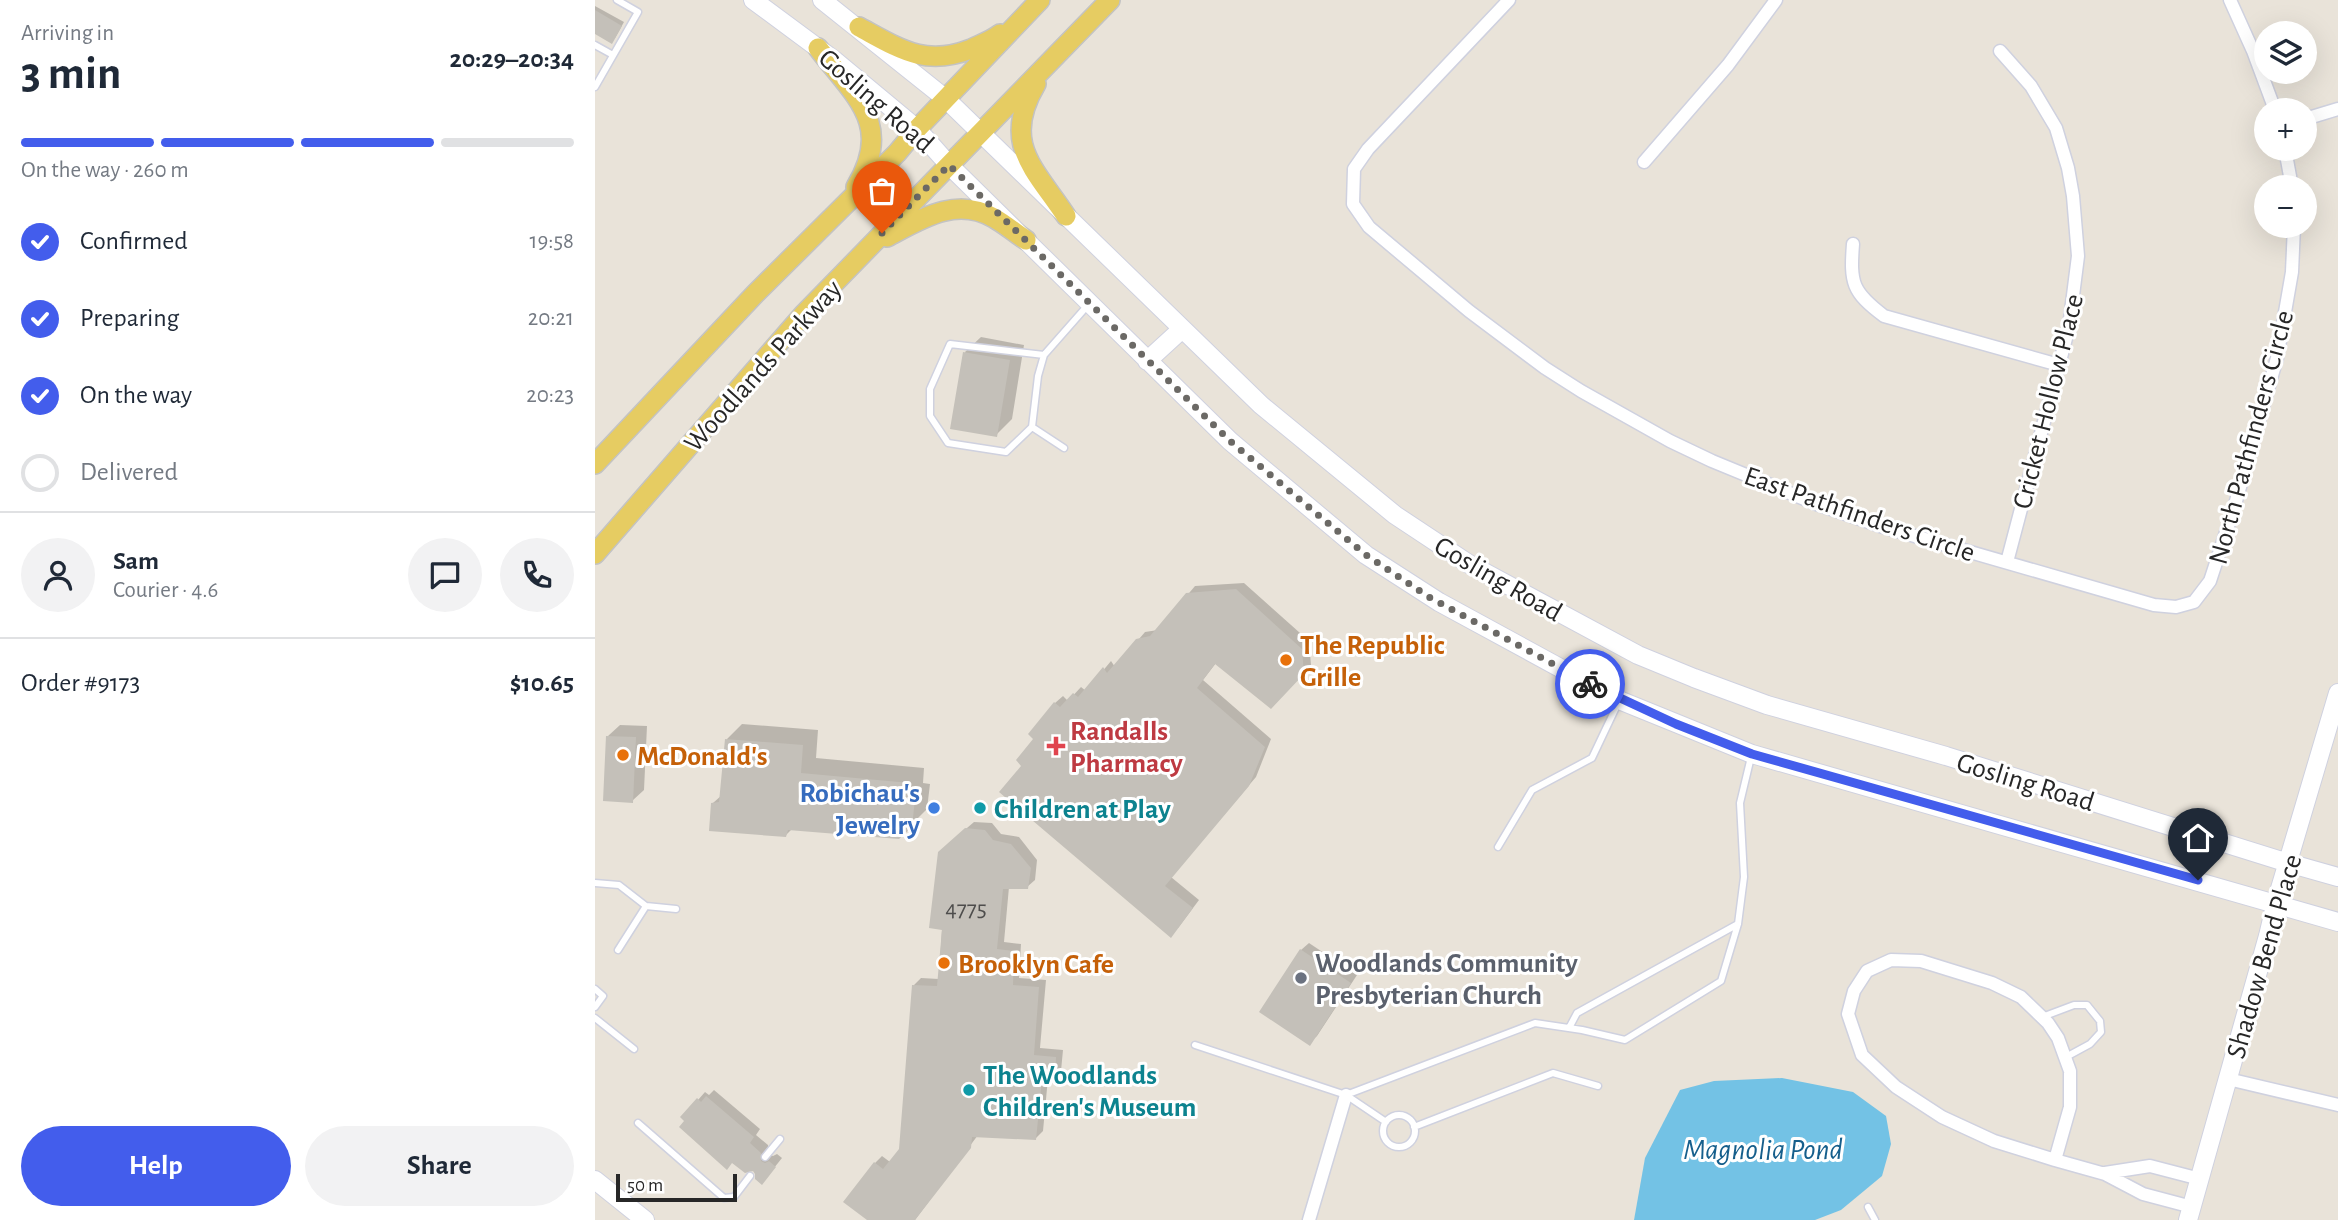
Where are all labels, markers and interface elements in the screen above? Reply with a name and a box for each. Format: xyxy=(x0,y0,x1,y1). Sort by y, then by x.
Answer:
map controls xyxy=(2254,21,2317,238)
button: layers xyxy=(2254,21,2317,84)
text: Arriving in xyxy=(21,22,114,45)
street label: Gosling Road xyxy=(813,44,939,159)
text: 20:29–20:34 xyxy=(449,46,574,72)
text: 3 min xyxy=(21,51,121,97)
button: + xyxy=(2254,98,2317,161)
text: On the way · 260 m xyxy=(21,159,189,182)
pin xyxy=(852,161,912,233)
icon: bag xyxy=(863,172,901,210)
button: − xyxy=(2254,175,2317,238)
icon: check xyxy=(21,223,59,261)
text: Confirmed xyxy=(80,228,188,254)
text: 19:58 xyxy=(529,230,574,253)
street label: Woodlands Parkway xyxy=(679,275,848,458)
street label: Cricket Hollow Place xyxy=(2009,291,2089,512)
icon: check xyxy=(21,300,59,338)
text: Preparing xyxy=(80,305,179,331)
text: 20:21 xyxy=(528,307,574,330)
street label: North Pathfinders Circle xyxy=(2205,308,2299,567)
icon: check xyxy=(21,377,59,415)
text: On the way xyxy=(80,382,192,408)
text: 20:23 xyxy=(526,384,574,407)
text: Delivered xyxy=(80,459,178,485)
street label: East Pathfinders Circle xyxy=(1740,462,1978,568)
street label: Gosling Road xyxy=(1429,532,1567,627)
button: person xyxy=(21,538,95,612)
button: chat xyxy=(408,538,482,612)
button: phone xyxy=(500,538,574,612)
text: Sam xyxy=(113,548,159,574)
text: Courier · 4.6 xyxy=(113,579,218,602)
place label: The Republic Grille xyxy=(1300,632,1445,692)
courier xyxy=(1555,649,1625,719)
marker: The Republic Grille xyxy=(1278,652,1294,668)
icon: bike xyxy=(1571,665,1609,703)
text: Order #9173 xyxy=(21,670,140,696)
text: $10.65 xyxy=(510,670,574,696)
place label: Randalls Pharmacy xyxy=(1070,718,1183,778)
marker: Randalls Pharmacy xyxy=(1048,738,1064,754)
place label: McDonald's xyxy=(637,743,767,771)
marker: McDonald's xyxy=(615,747,631,763)
street label: Gosling Road xyxy=(1953,749,2098,817)
place label: Robichau's Jewelry xyxy=(799,780,920,840)
place label: Children at Play xyxy=(994,796,1171,824)
marker: Robichau's Jewelry xyxy=(926,800,942,816)
marker: Children at Play xyxy=(972,800,988,816)
pin xyxy=(2168,808,2228,880)
icon: home xyxy=(2179,819,2217,857)
street label: Shadow Bend Place xyxy=(2222,851,2307,1062)
house number: 4775 xyxy=(945,897,987,921)
place label: Woodlands Community Presbyterian Church xyxy=(1315,950,1578,1010)
place label: Brooklyn Cafe xyxy=(958,951,1114,979)
marker: Brooklyn Cafe xyxy=(936,955,952,971)
marker: Woodlands Community Presbyterian Church xyxy=(1293,970,1309,986)
place label: The Woodlands Children's Museum xyxy=(983,1062,1196,1122)
marker: The Woodlands Children's Museum xyxy=(961,1082,977,1098)
button: Help xyxy=(21,1126,291,1206)
button: Share xyxy=(305,1126,574,1206)
water label: Magnolia Pond xyxy=(1683,1135,1843,1165)
scale bar xyxy=(616,1171,737,1203)
text: 50 m xyxy=(627,1176,663,1195)

